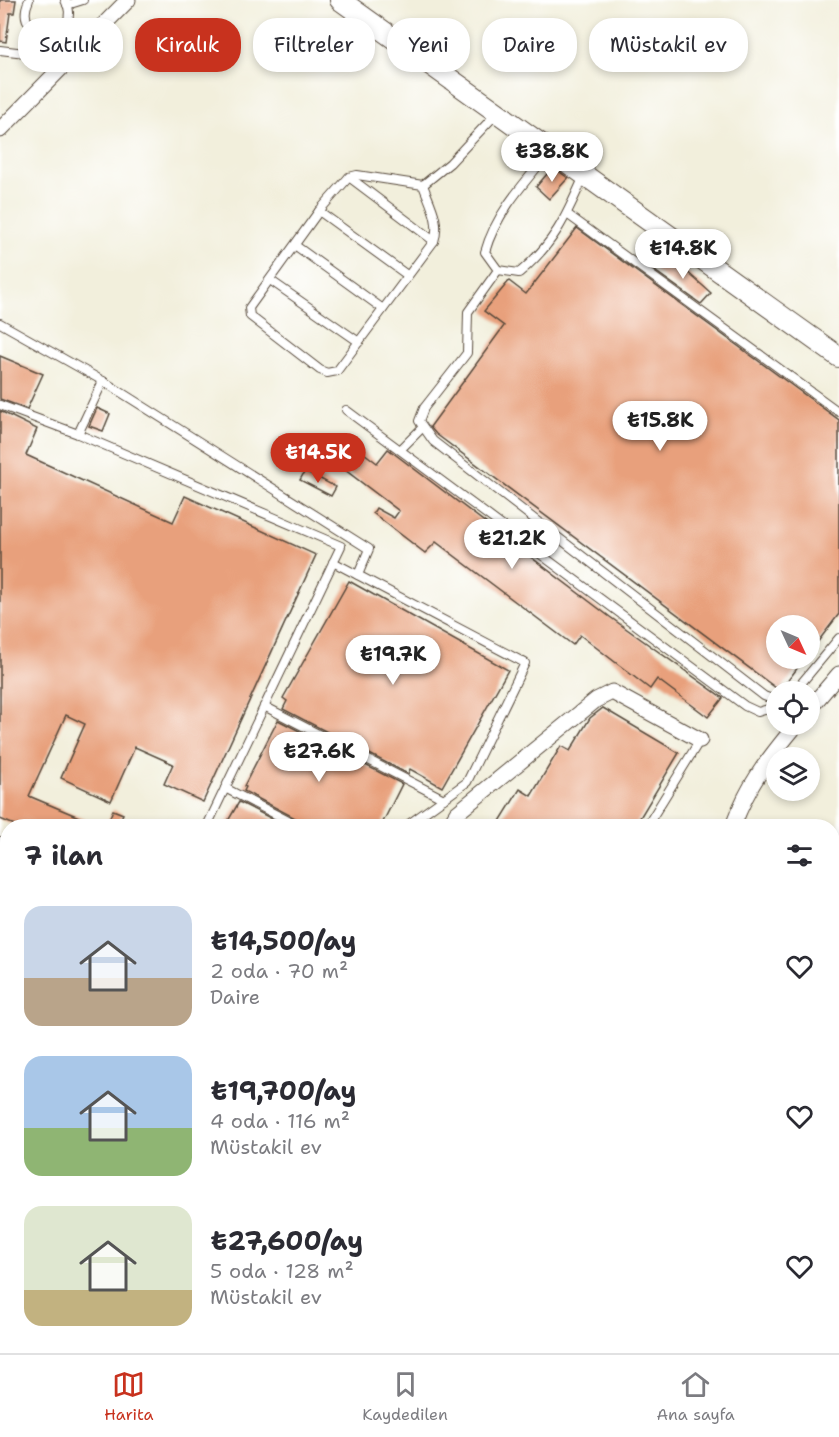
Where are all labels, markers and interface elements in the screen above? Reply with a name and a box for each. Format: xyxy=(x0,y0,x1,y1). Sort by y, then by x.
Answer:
chip: Satılık xyxy=(18,18,123,72)
chip: Kiralık xyxy=(135,18,241,72)
chip: Filtreler xyxy=(253,18,375,72)
chip: Yeni xyxy=(387,18,470,72)
chip: Daire xyxy=(482,18,577,72)
chip: Müstakil ev xyxy=(589,18,748,72)
pin: ₺38.8K xyxy=(503,132,601,183)
text: ₺38.8K xyxy=(515,138,589,164)
pin: ₺14.8K xyxy=(634,229,732,280)
text: ₺14.8K xyxy=(649,235,717,261)
pin: ₺15.8K xyxy=(611,401,709,452)
text: ₺15.8K xyxy=(626,407,694,433)
pin: ₺14.5K xyxy=(269,433,367,484)
text: ₺14.5K xyxy=(285,439,351,465)
pin: ₺21.2K xyxy=(463,519,561,570)
text: ₺21.2K xyxy=(478,525,546,551)
north arrow xyxy=(766,615,820,669)
map controls xyxy=(766,615,820,801)
pin: ₺19.7K xyxy=(344,635,442,686)
text: ₺19.7K xyxy=(360,641,426,667)
button: locate xyxy=(766,681,820,735)
pin: ₺27.6K xyxy=(270,732,368,783)
text: ₺27.6K xyxy=(283,738,355,764)
button: layers xyxy=(766,747,820,801)
text: 7 ilan xyxy=(24,838,103,873)
icon: filters xyxy=(783,839,816,872)
text: ₺14,500/ay xyxy=(210,923,356,958)
icon: home xyxy=(72,930,144,1002)
icon: heart xyxy=(783,950,816,983)
text: 2 oda · 70 m² xyxy=(210,958,348,984)
text: Daire xyxy=(210,984,260,1010)
text: ₺19,700/ay xyxy=(210,1073,356,1108)
icon: home xyxy=(72,1080,144,1152)
icon: heart xyxy=(783,1100,816,1133)
text: 4 oda · 116 m² xyxy=(210,1108,350,1134)
text: Müstakil ev xyxy=(210,1134,322,1160)
text: ₺27,600/ay xyxy=(210,1223,363,1258)
icon: home xyxy=(72,1230,144,1302)
icon: heart xyxy=(783,1250,816,1283)
text: 5 oda · 128 m² xyxy=(210,1258,354,1284)
text: Müstakil ev xyxy=(210,1284,322,1310)
tab: Harita xyxy=(104,1368,154,1425)
tab: Kaydedilen xyxy=(362,1368,448,1425)
tab: Ana sayfa xyxy=(657,1368,735,1425)

